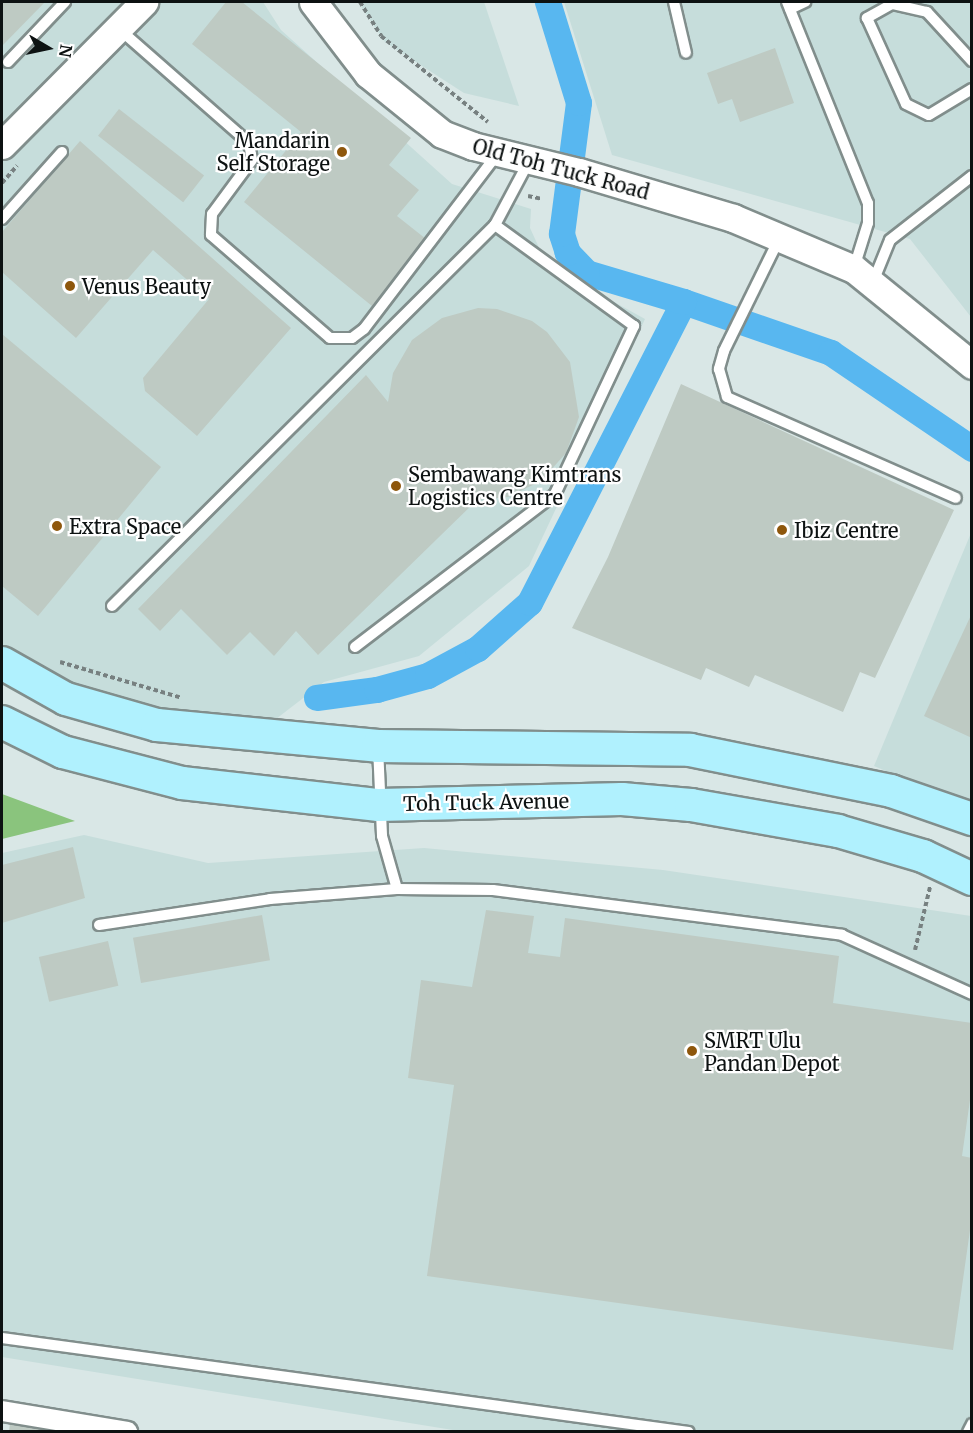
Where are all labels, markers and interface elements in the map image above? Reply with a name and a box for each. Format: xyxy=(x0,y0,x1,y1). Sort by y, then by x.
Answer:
north arrow xyxy=(18,18,78,78)
text: N xyxy=(55,43,77,59)
place label: Mandarin Self Storage xyxy=(216,128,330,175)
street label: Old Toh Tuck Road xyxy=(470,134,652,204)
marker: Mandarin Self Storage xyxy=(335,145,349,159)
place label: Venus Beauty xyxy=(82,274,211,298)
marker: Venus Beauty xyxy=(63,279,77,293)
place label: Sembawang Kimtrans Logistics Centre xyxy=(408,462,621,509)
marker: Sembawang Kimtrans Logistics Centre xyxy=(389,479,403,493)
place label: Extra Space xyxy=(69,514,181,538)
place label: Ibiz Centre xyxy=(794,518,898,542)
marker: Extra Space xyxy=(50,519,64,533)
marker: Ibiz Centre xyxy=(775,523,789,537)
street label: Toh Tuck Avenue xyxy=(403,789,569,815)
place label: SMRT Ulu Pandan Depot xyxy=(704,1028,840,1075)
marker: SMRT Ulu Pandan Depot xyxy=(685,1044,699,1058)

